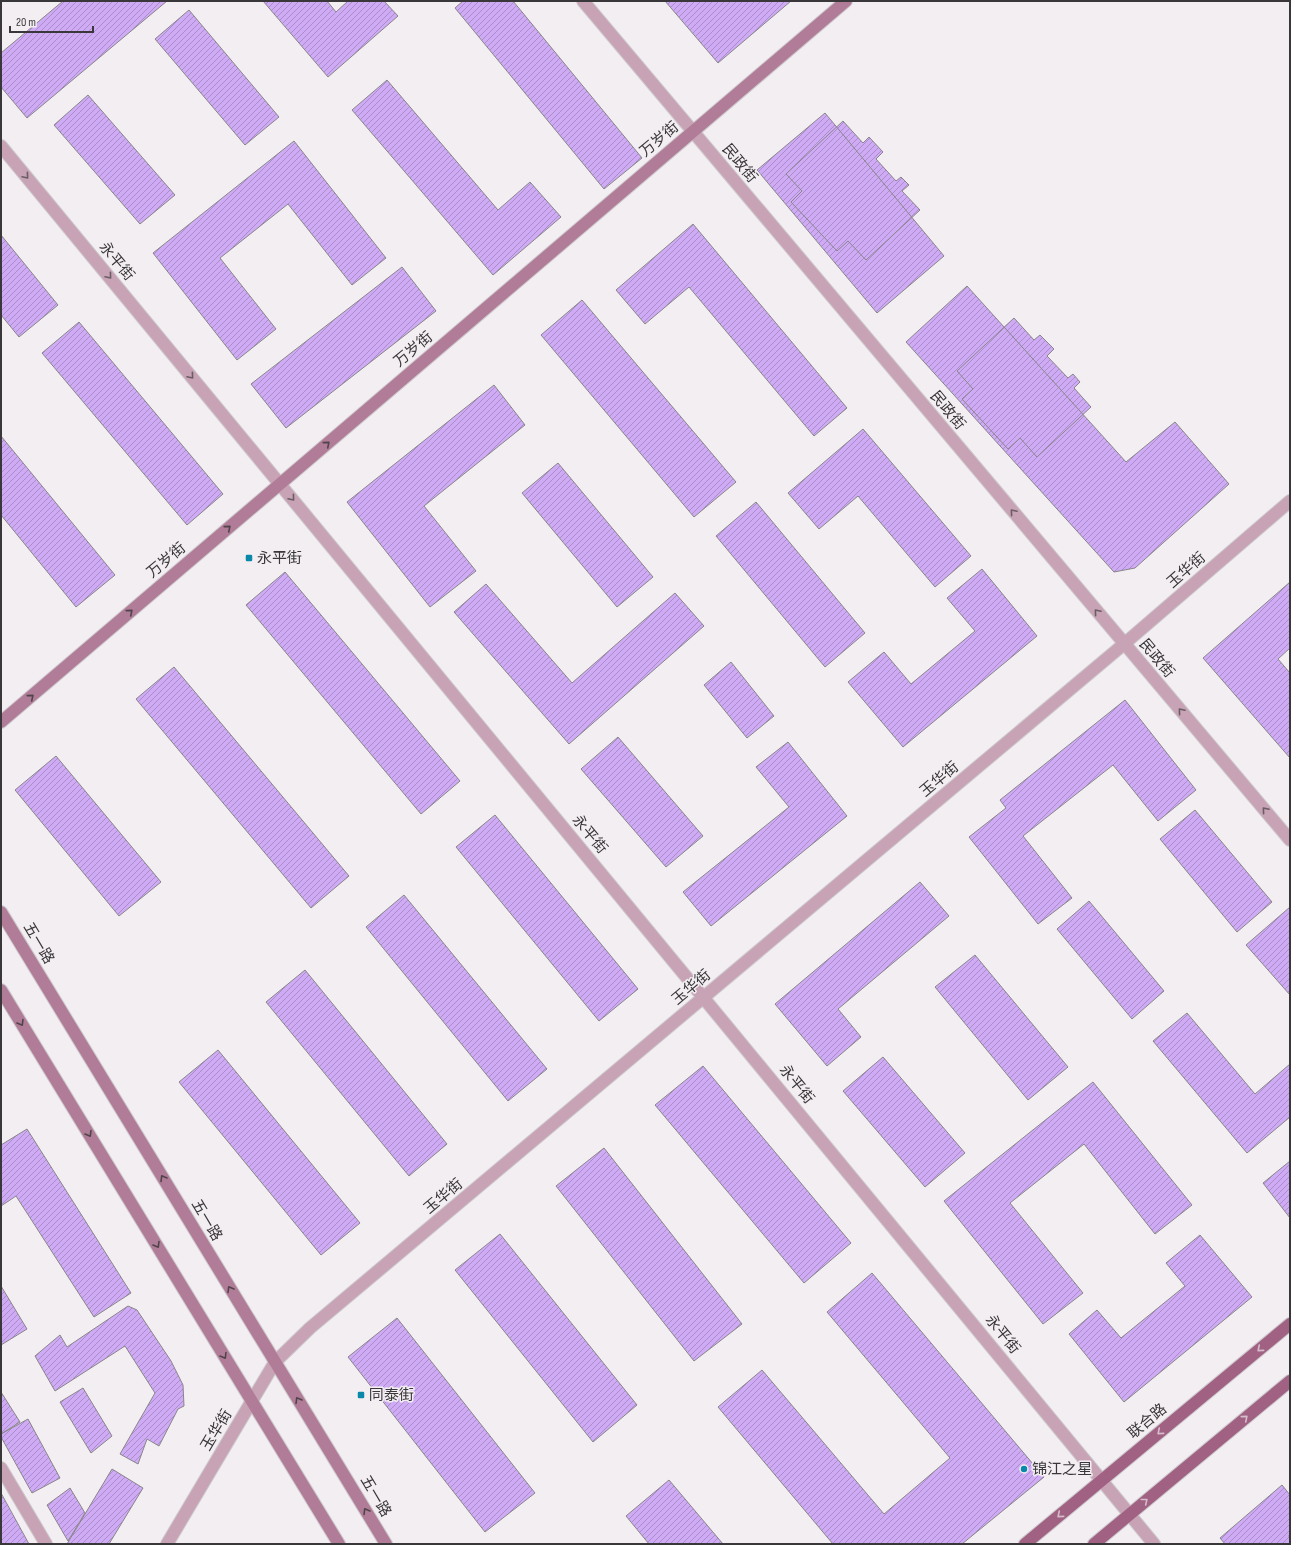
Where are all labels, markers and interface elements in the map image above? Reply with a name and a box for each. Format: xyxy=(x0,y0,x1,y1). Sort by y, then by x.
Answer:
scale bar xyxy=(10,8,93,34)
text: 20 m xyxy=(16,15,36,30)
street label: 万岁街 xyxy=(636,118,683,161)
street label: 民政街 xyxy=(718,140,761,187)
one-way arrow xyxy=(21,171,28,178)
street label: 永平街 xyxy=(95,238,138,285)
one-way arrow xyxy=(104,271,111,279)
street label: 万岁街 xyxy=(390,328,437,371)
one-way arrow xyxy=(187,372,194,379)
street label: 民政街 xyxy=(926,387,969,434)
one-way arrow xyxy=(323,441,330,448)
one-way arrow xyxy=(287,494,294,501)
one-way arrow xyxy=(1011,510,1018,517)
one-way arrow xyxy=(224,526,231,533)
street label: 万岁街 xyxy=(143,539,190,582)
street label: 玉华街 xyxy=(1163,548,1210,592)
place label: 永平街 xyxy=(257,549,302,568)
marker: 永平街 xyxy=(244,553,254,563)
one-way arrow xyxy=(1094,609,1101,616)
one-way arrow xyxy=(125,610,132,617)
street label: 民政街 xyxy=(1135,635,1178,682)
one-way arrow xyxy=(26,694,33,701)
one-way arrow xyxy=(1178,708,1185,716)
street label: 玉华街 xyxy=(916,758,963,801)
one-way arrow xyxy=(1262,808,1269,815)
street label: 永平街 xyxy=(568,811,611,858)
street label: 五一路 xyxy=(19,919,58,967)
street label: 玉华街 xyxy=(668,966,715,1009)
one-way arrow xyxy=(17,1019,24,1026)
street label: 永平街 xyxy=(775,1061,818,1108)
one-way arrow xyxy=(84,1130,92,1137)
one-way arrow xyxy=(160,1175,167,1182)
street label: 玉华街 xyxy=(420,1175,467,1218)
street label: 五一路 xyxy=(187,1196,226,1244)
one-way arrow xyxy=(152,1241,159,1248)
one-way arrow xyxy=(228,1286,235,1293)
street label: 永平街 xyxy=(981,1311,1024,1358)
one-way arrow xyxy=(1257,1344,1265,1351)
one-way arrow xyxy=(220,1352,227,1359)
place label: 同泰街 xyxy=(369,1386,414,1405)
marker: 同泰街 xyxy=(356,1390,366,1400)
one-way arrow xyxy=(295,1397,303,1404)
street label: 联合路 xyxy=(1124,1400,1171,1443)
street label: 玉华街 xyxy=(197,1406,236,1454)
one-way arrow xyxy=(1241,1416,1248,1423)
one-way arrow xyxy=(1157,1427,1165,1434)
place label: 锦江之星 xyxy=(1032,1460,1092,1479)
marker: 锦江之星 xyxy=(1019,1464,1029,1474)
street label: 五一路 xyxy=(356,1472,395,1520)
one-way arrow xyxy=(1141,1499,1148,1506)
one-way arrow xyxy=(363,1508,370,1515)
one-way arrow xyxy=(1058,1510,1065,1517)

